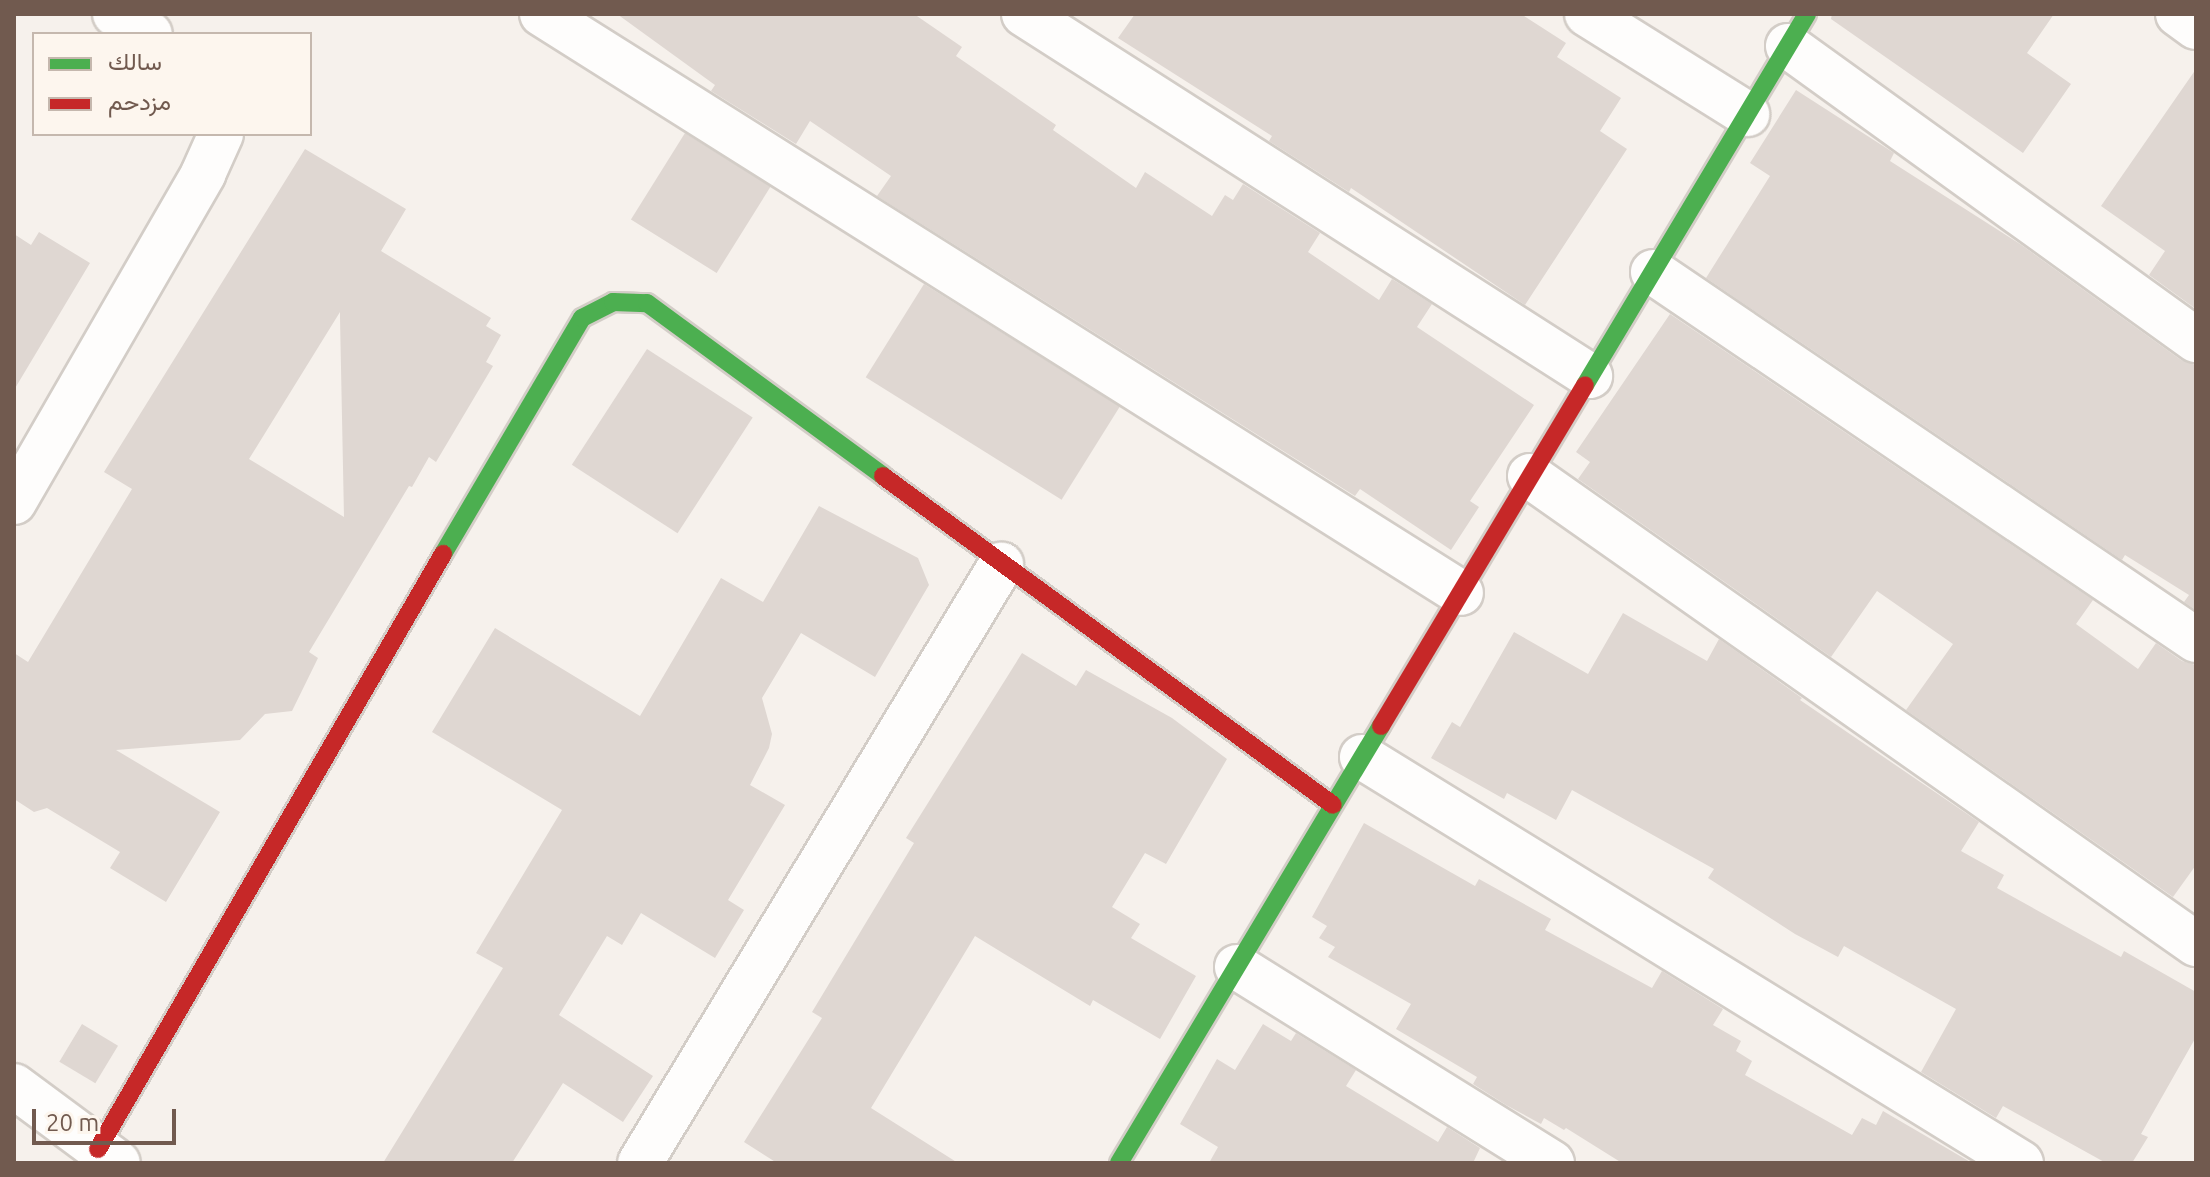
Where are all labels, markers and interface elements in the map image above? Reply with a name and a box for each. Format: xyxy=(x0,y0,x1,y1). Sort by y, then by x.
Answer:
legend xyxy=(32,32,312,136)
text: سالك xyxy=(108,48,162,75)
text: مزدحم xyxy=(108,88,171,115)
scale bar xyxy=(36,1093,180,1143)
text: 20 m xyxy=(46,1109,99,1136)

